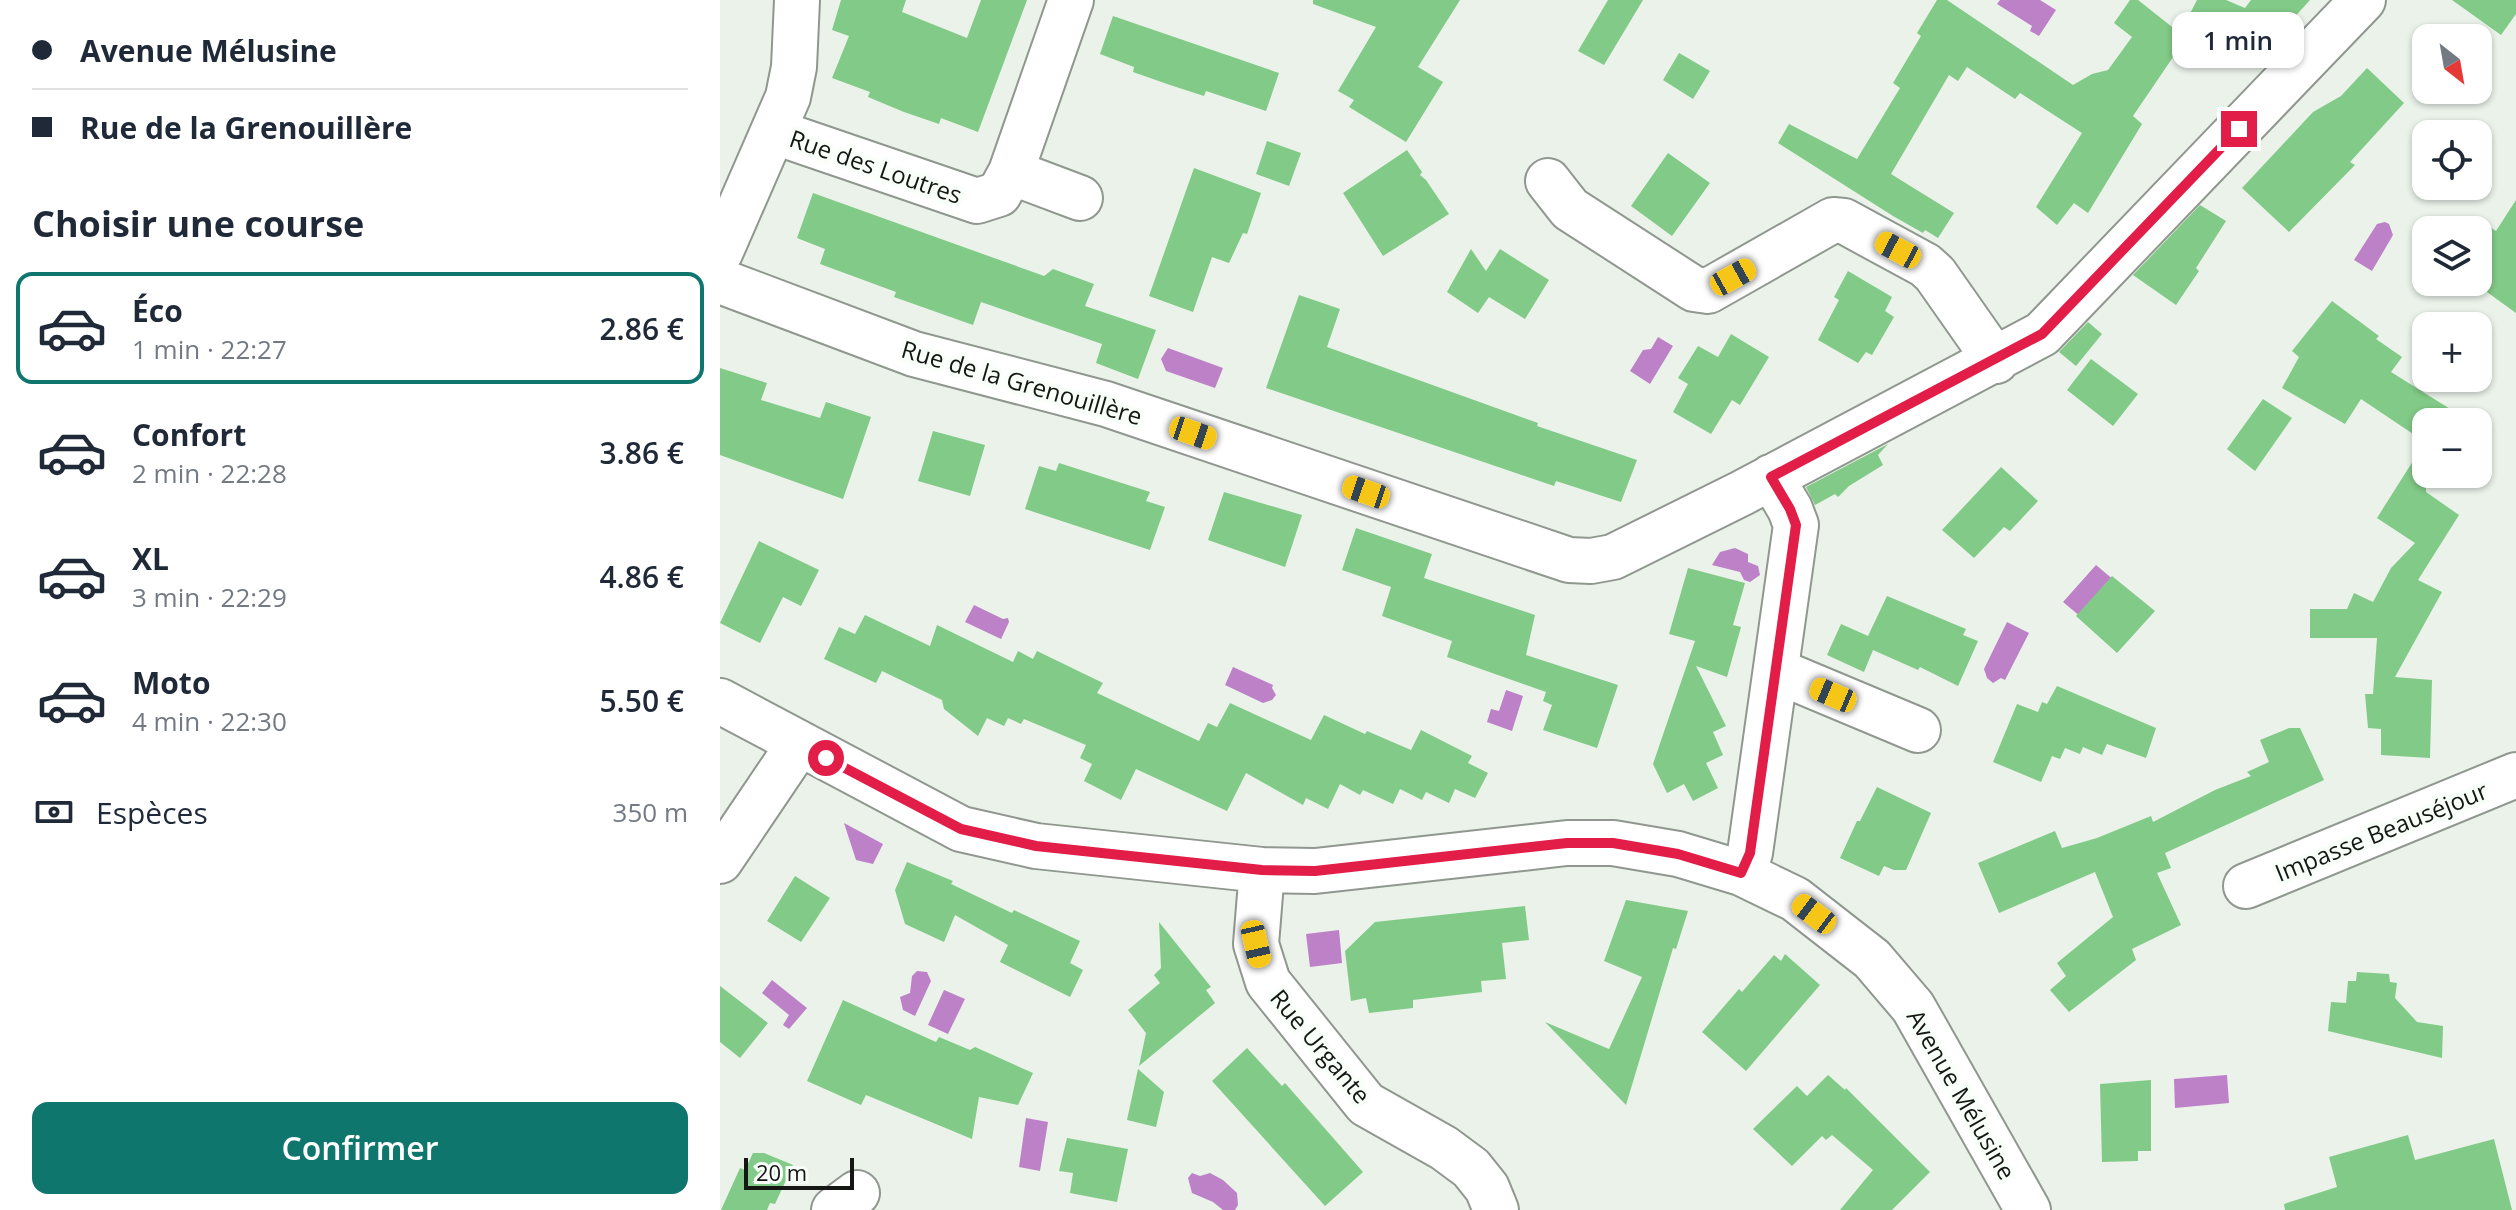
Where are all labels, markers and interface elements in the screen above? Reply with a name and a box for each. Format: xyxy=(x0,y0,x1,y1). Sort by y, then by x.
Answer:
callout: 1 min xyxy=(2173,13,2305,69)
text: 1 min xyxy=(2203,22,2273,58)
north arrow xyxy=(2412,24,2492,104)
map controls xyxy=(2412,24,2492,488)
text: Avenue Mélusine xyxy=(80,30,337,71)
text: Rue de la Grenouillère xyxy=(80,107,412,148)
route end xyxy=(2221,111,2257,147)
button: locate xyxy=(2412,120,2492,200)
street label: Rue des Loutres xyxy=(786,121,966,211)
text: Choisir une course xyxy=(32,199,364,248)
button: layers xyxy=(2412,216,2492,296)
car xyxy=(1871,228,1925,272)
car xyxy=(1706,255,1760,299)
text: Éco xyxy=(132,290,183,331)
icon: car xyxy=(36,292,108,364)
text: 2.86 € xyxy=(599,308,684,349)
button: + xyxy=(2412,312,2492,392)
text: 1 min · 22:27 xyxy=(132,331,287,367)
street label: Rue de la Grenouillère xyxy=(898,332,1146,432)
button: − xyxy=(2412,408,2492,488)
text: Confort xyxy=(132,414,246,455)
car xyxy=(1166,414,1220,452)
icon: car xyxy=(36,416,108,488)
text: 3.86 € xyxy=(599,432,684,473)
text: 2 min · 22:28 xyxy=(132,455,287,491)
car xyxy=(1339,473,1393,511)
text: XL xyxy=(132,538,169,579)
icon: car xyxy=(36,540,108,612)
text: 4.86 € xyxy=(599,556,684,597)
text: 3 min · 22:29 xyxy=(132,579,287,615)
text: Moto xyxy=(132,662,210,703)
icon: car xyxy=(36,664,108,736)
car xyxy=(1806,675,1860,715)
text: 5.50 € xyxy=(599,680,684,721)
text: 4 min · 22:30 xyxy=(132,703,287,739)
route start xyxy=(808,740,844,776)
street label: Impasse Beauséjour xyxy=(2270,773,2492,889)
icon: cash xyxy=(32,790,76,834)
text: Espèces xyxy=(96,792,208,833)
text: 350 m xyxy=(613,794,688,830)
car xyxy=(1788,890,1840,938)
car xyxy=(1239,918,1273,970)
street label: Rue Urgante xyxy=(1263,982,1379,1110)
street label: Avenue Mélusine xyxy=(1900,1003,2024,1185)
button: Confirmer xyxy=(32,1102,688,1194)
scale bar xyxy=(744,1154,854,1190)
text: 20 m xyxy=(756,1157,807,1187)

